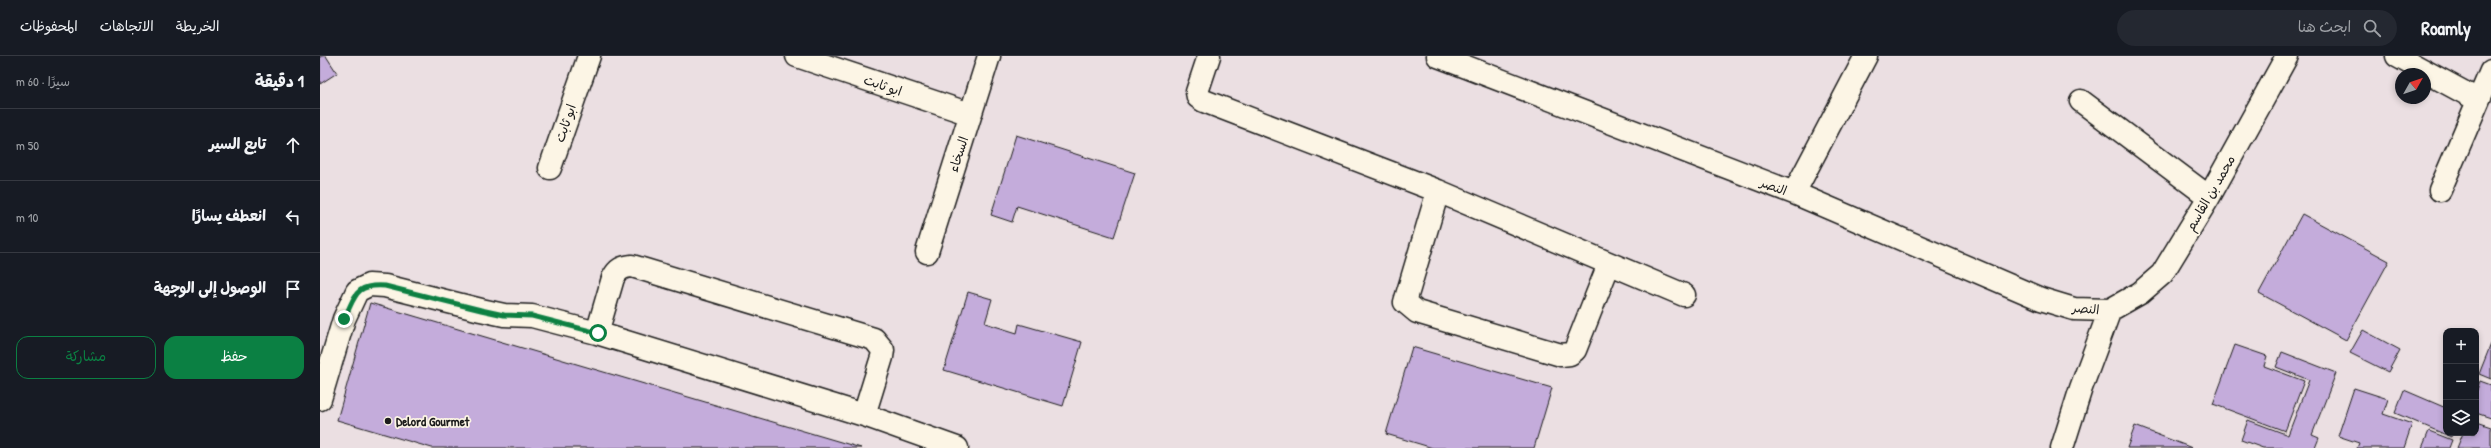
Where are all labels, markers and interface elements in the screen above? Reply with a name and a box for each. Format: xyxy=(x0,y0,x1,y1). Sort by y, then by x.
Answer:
search box xyxy=(2117,10,2397,46)
text: Roamly xyxy=(2421,15,2471,41)
text: المحفوظات xyxy=(20,16,78,35)
text: الاتجاهات xyxy=(100,16,154,35)
text: الخريطة xyxy=(176,16,219,35)
text: ابحث هنا xyxy=(2298,16,2351,37)
icon: search xyxy=(2361,17,2383,39)
north arrow xyxy=(2395,68,2431,104)
text: 1 دقيقة xyxy=(255,69,304,92)
street label: ابو ثابت xyxy=(862,70,904,100)
text: سيرًا · 60 m xyxy=(16,72,70,90)
street label: ابو ثابت xyxy=(550,102,580,144)
text: تابع السير xyxy=(209,133,266,154)
icon: ahead xyxy=(282,134,304,156)
street label: السخاء xyxy=(944,134,972,174)
text: 50 m xyxy=(16,136,39,154)
street label: محمد بن القاسم xyxy=(2181,152,2241,235)
street label: النصر xyxy=(1757,172,1790,199)
text: انعطف يسارًا xyxy=(192,205,266,226)
icon: left xyxy=(282,206,304,228)
text: 10 m xyxy=(16,208,38,226)
text: الوصول إلى الوجهة xyxy=(154,277,266,298)
icon: arrive xyxy=(282,278,304,300)
street label: النصر xyxy=(2071,298,2100,318)
route end xyxy=(335,310,353,328)
route start xyxy=(589,324,607,342)
map controls xyxy=(2443,328,2479,436)
button: + xyxy=(2443,328,2479,364)
button: مشاركة xyxy=(16,336,156,379)
button: حفظ xyxy=(164,336,304,379)
button: − xyxy=(2443,364,2479,400)
button: layers xyxy=(2443,400,2479,436)
place label: Delord Gourmet xyxy=(396,412,470,430)
marker: Delord Gourmet xyxy=(383,416,393,426)

